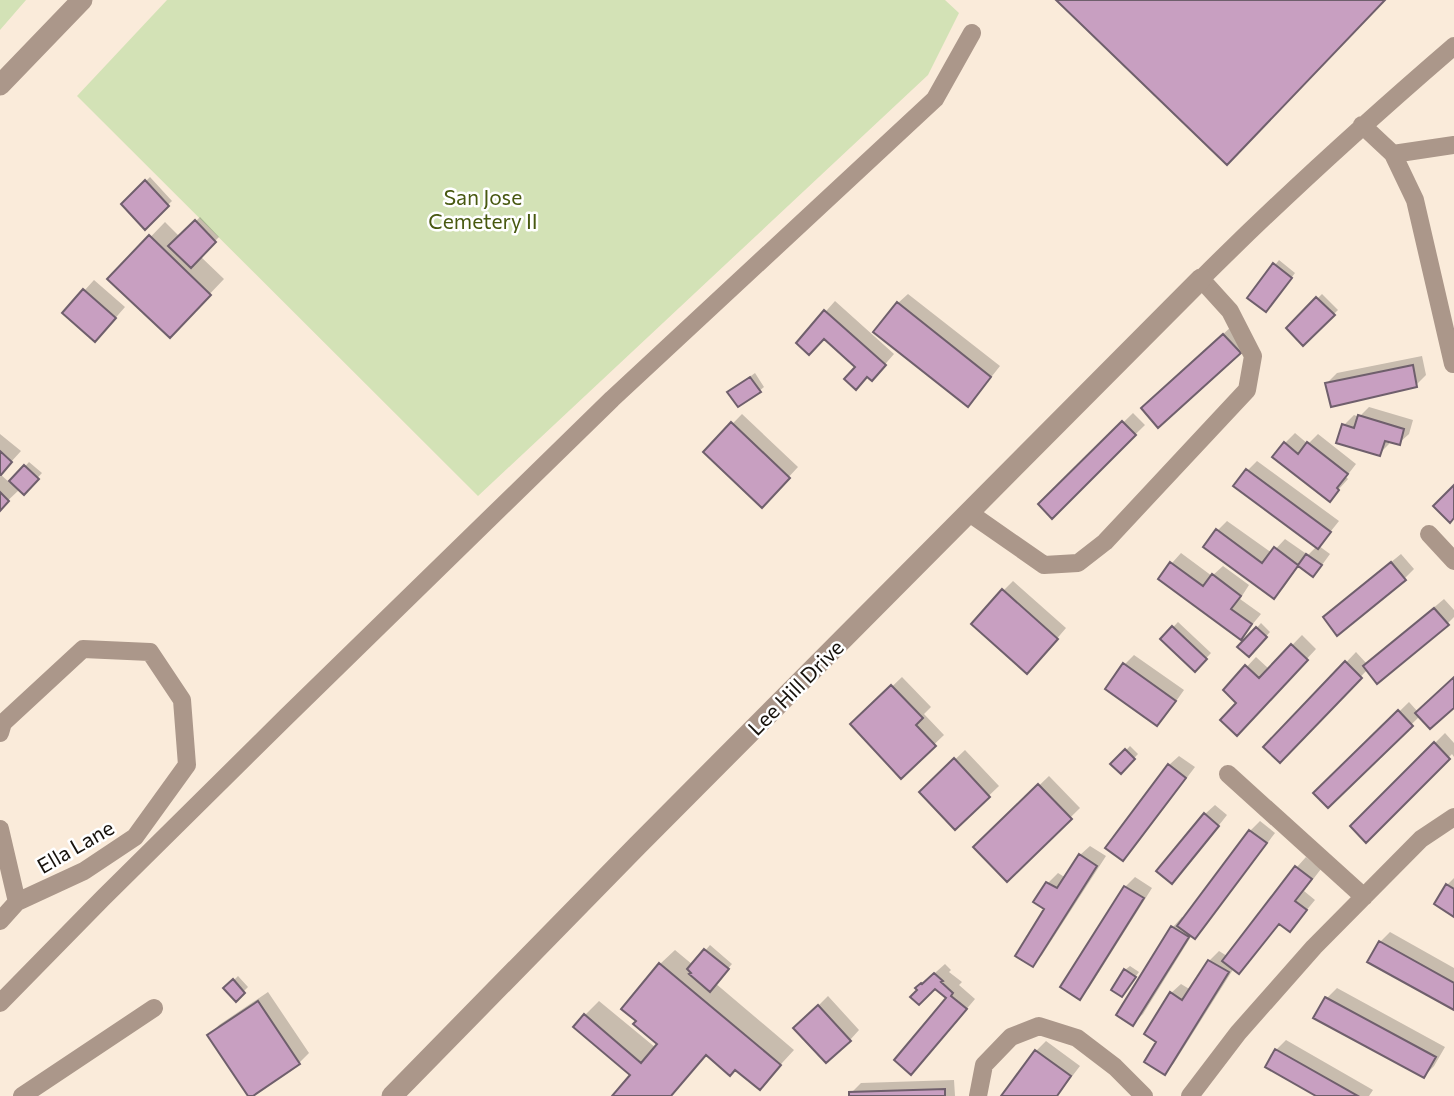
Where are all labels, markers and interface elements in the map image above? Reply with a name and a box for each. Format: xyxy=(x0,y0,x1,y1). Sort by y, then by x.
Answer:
park label: San Jose Cemetery II xyxy=(428,184,538,233)
street label: Lee Hill Drive xyxy=(742,634,848,740)
street label: Ella Lane xyxy=(32,814,118,878)

